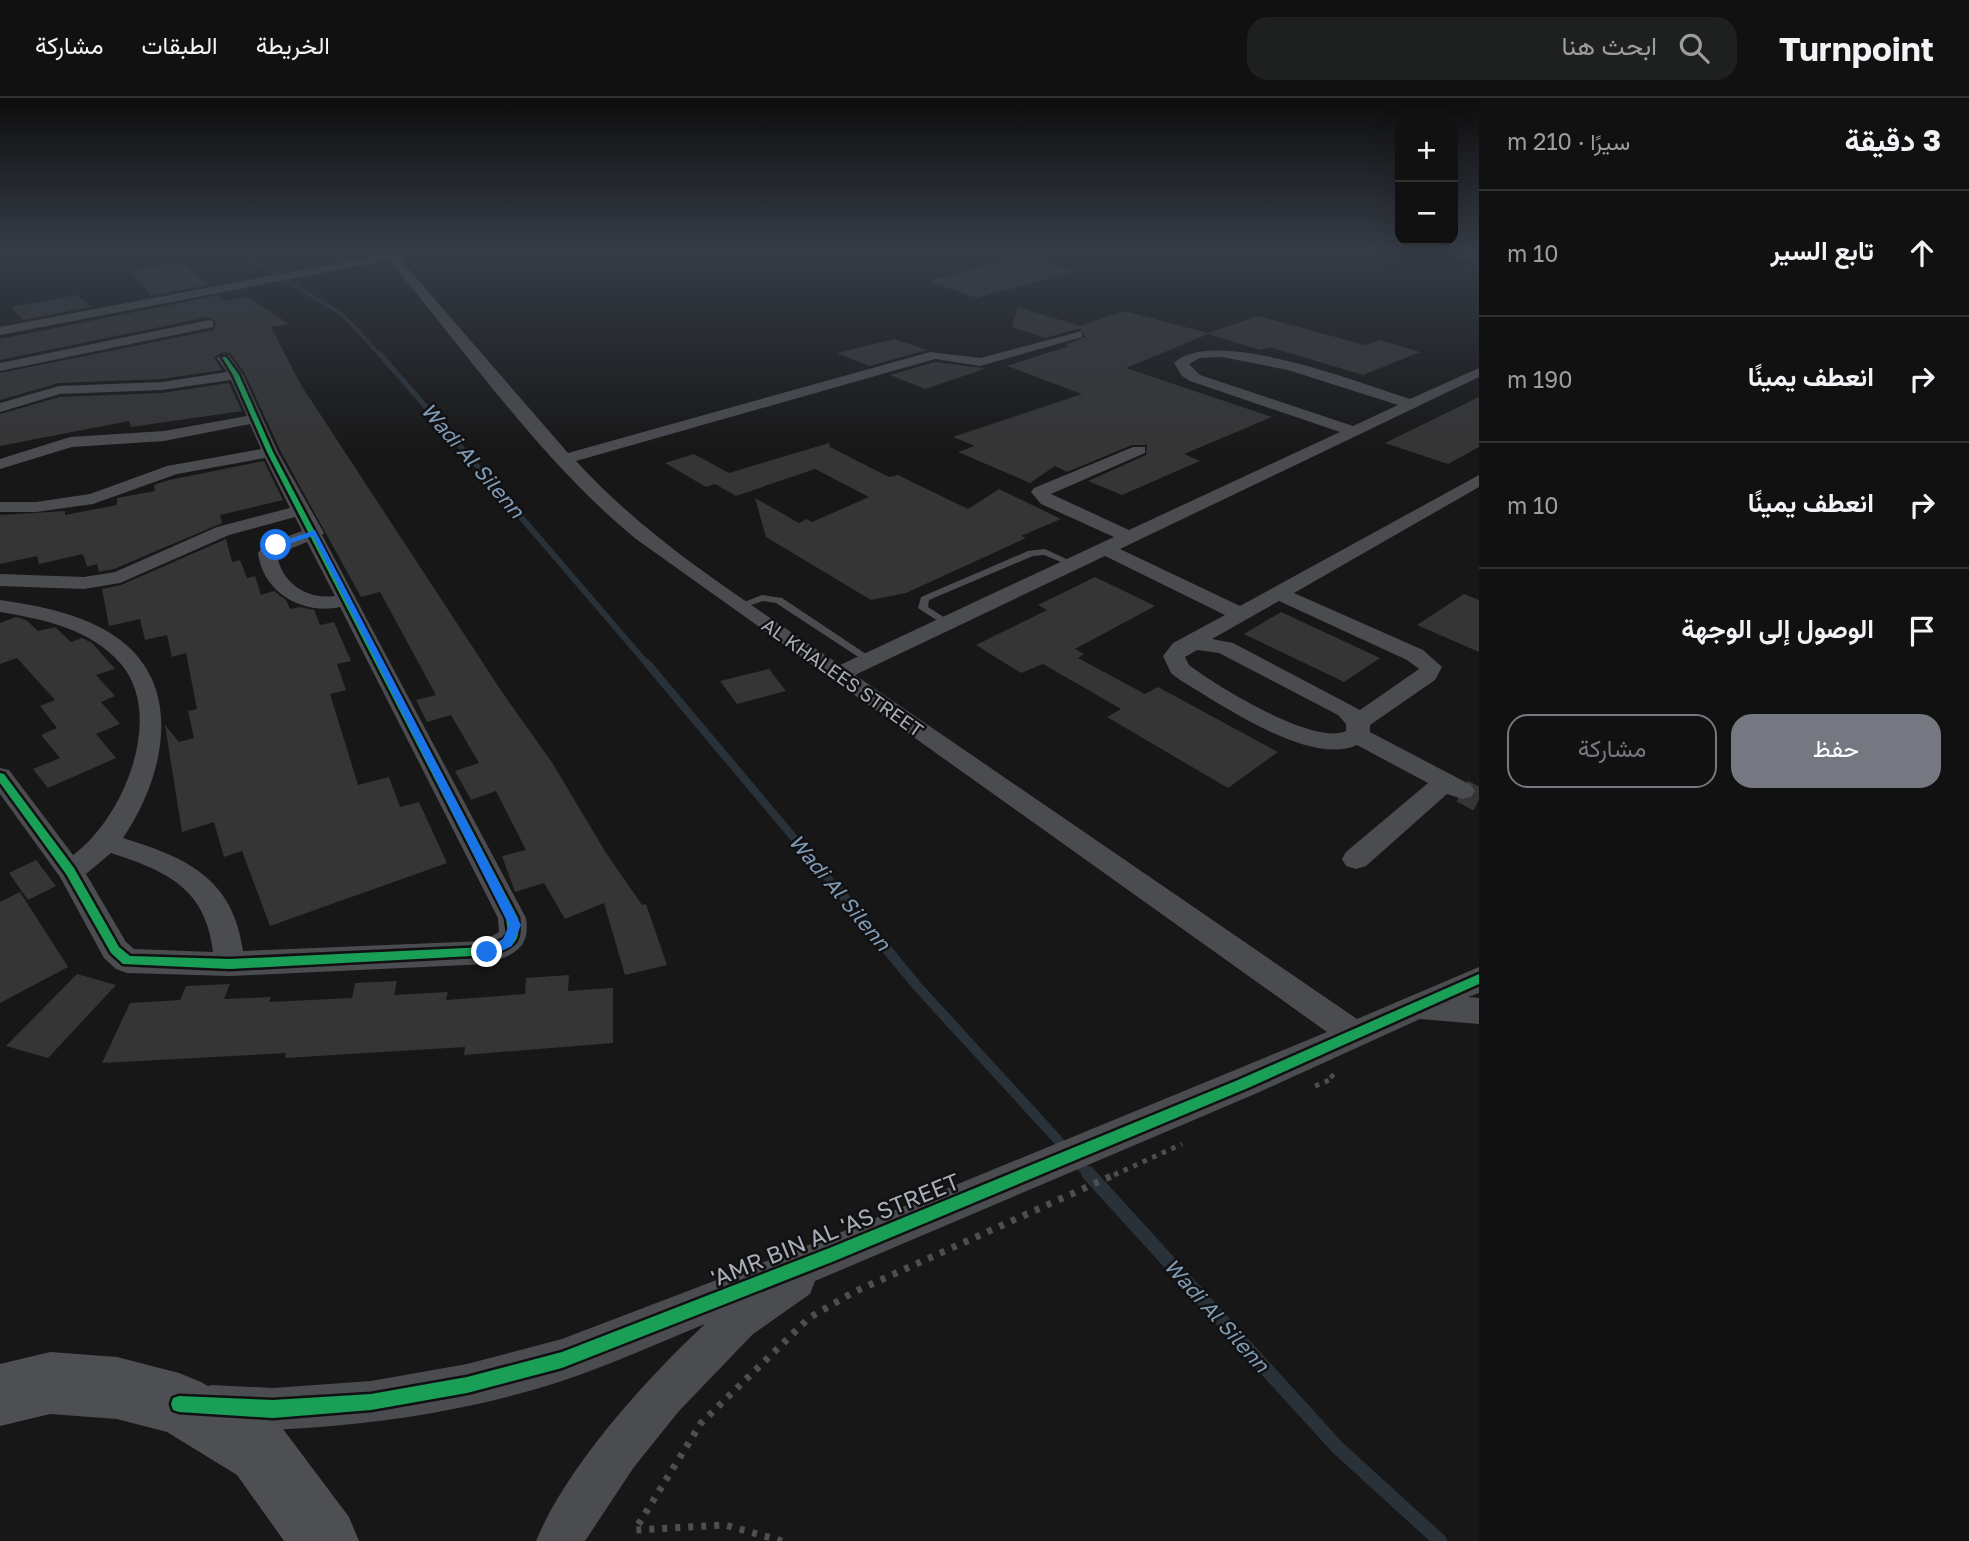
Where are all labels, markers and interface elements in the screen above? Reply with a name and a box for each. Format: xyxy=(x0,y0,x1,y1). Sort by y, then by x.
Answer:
search box xyxy=(1247,17,1737,80)
icon: search xyxy=(1675,29,1713,67)
text: Turnpoint xyxy=(1779,29,1934,68)
text: مشاركة xyxy=(35,30,103,59)
text: الطبقات xyxy=(141,30,218,59)
text: الخريطة xyxy=(256,30,330,59)
text: ابحث هنا xyxy=(1561,30,1657,61)
map controls xyxy=(1395,119,1458,245)
button: + xyxy=(1395,119,1458,182)
text: 3 دقيقة xyxy=(1844,122,1941,158)
text: سيرًا · 210 m xyxy=(1507,127,1630,155)
button: − xyxy=(1395,182,1458,245)
icon: ahead xyxy=(1903,234,1941,272)
text: تابع السير xyxy=(1771,235,1874,266)
text: 10 m xyxy=(1507,239,1559,267)
icon: right xyxy=(1903,360,1941,398)
text: انعطف يمينًا xyxy=(1748,361,1874,392)
text: 190 m xyxy=(1507,365,1572,393)
water label: Wadi Al Silenn xyxy=(416,397,531,524)
icon: right xyxy=(1903,486,1941,524)
text: انعطف يمينًا xyxy=(1748,487,1874,518)
text: 10 m xyxy=(1507,491,1559,519)
route start xyxy=(260,529,291,560)
icon: arrive xyxy=(1903,612,1941,650)
street label: AL KHALEES STREET xyxy=(758,613,928,741)
text: الوصول إلى الوجهة xyxy=(1681,613,1874,644)
button: مشاركة xyxy=(1507,714,1717,788)
button: حفظ xyxy=(1731,714,1941,788)
water label: Wadi Al Silenn xyxy=(784,828,897,956)
route end xyxy=(471,936,502,967)
street label: 'AMR BIN AL 'AS STREET xyxy=(707,1166,963,1292)
water label: Wadi Al Silenn xyxy=(1159,1253,1276,1378)

